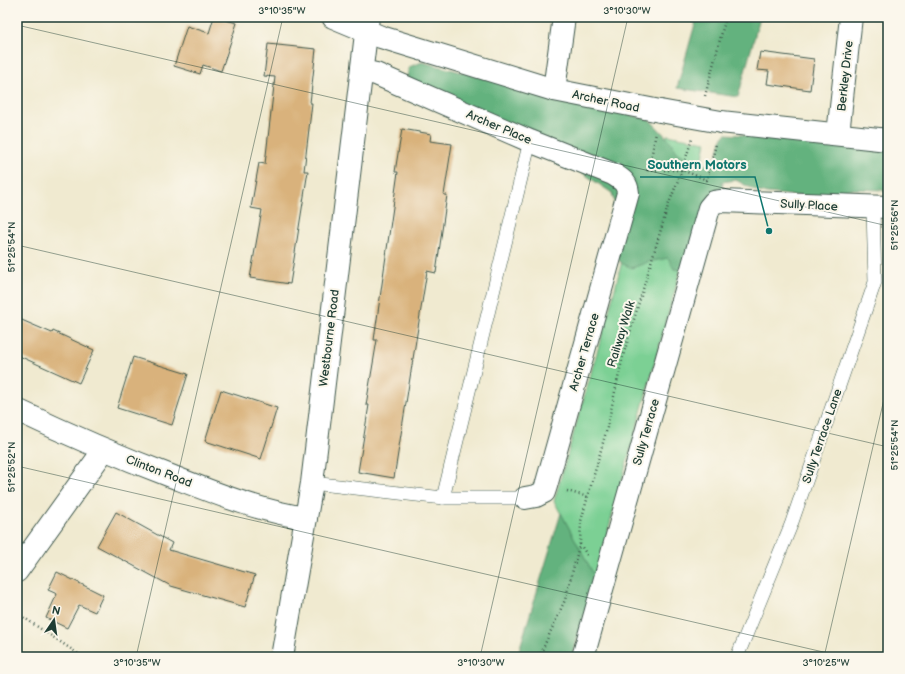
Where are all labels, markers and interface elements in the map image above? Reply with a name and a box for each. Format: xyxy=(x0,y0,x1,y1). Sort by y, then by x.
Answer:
text: 3°10'35"W xyxy=(258,5,306,17)
text: 3°10'30"W xyxy=(603,5,651,17)
street label: Berkley Drive xyxy=(834,40,857,112)
street label: Archer Road xyxy=(571,87,641,116)
street label: Archer Place xyxy=(464,107,534,148)
callout: Southern Motors xyxy=(640,152,755,177)
text: Southern Motors xyxy=(647,157,747,173)
street label: Sully Place xyxy=(780,197,838,214)
text: 51°25'56"N xyxy=(889,199,901,251)
text: 51°25'54"N xyxy=(6,221,18,273)
street label: Westbourne Road xyxy=(316,289,343,387)
street label: Railway Walk xyxy=(604,299,639,369)
street label: Archer Terrace xyxy=(566,311,603,393)
street label: Sully Terrace Lane xyxy=(799,387,846,485)
street label: Sully Terrace xyxy=(630,397,663,467)
text: 51°25'54"N xyxy=(889,419,901,471)
text: 51°25'52"N xyxy=(6,442,18,492)
street label: Clinton Road xyxy=(123,452,194,491)
north arrow xyxy=(34,600,74,640)
text: N xyxy=(51,603,62,618)
text: 3°10'35"W xyxy=(113,657,161,669)
text: 3°10'30"W xyxy=(457,657,505,669)
text: 3°10'25"W xyxy=(802,657,850,669)

